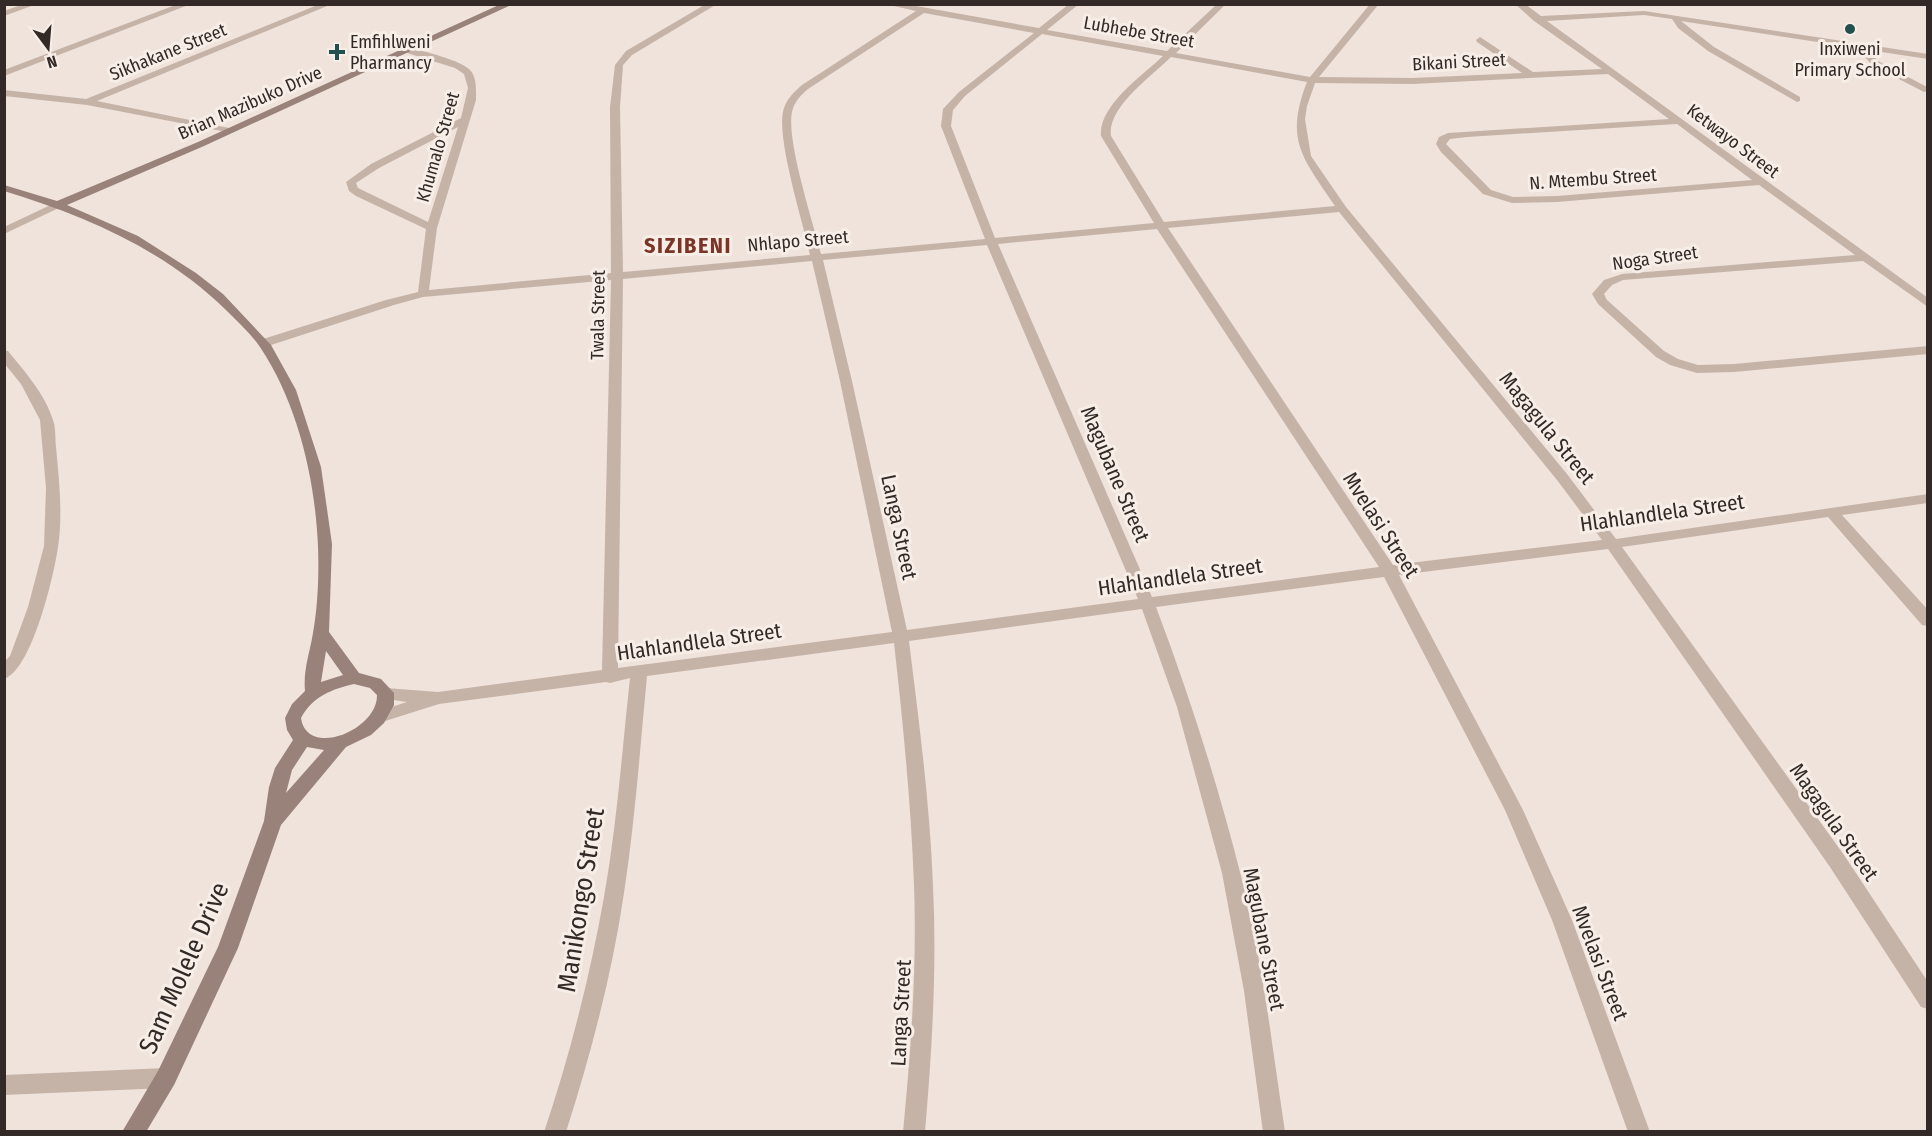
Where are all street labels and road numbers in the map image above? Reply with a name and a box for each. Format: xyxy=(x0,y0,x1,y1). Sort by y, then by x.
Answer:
street label: Lubhebe Street xyxy=(1082,11,1196,53)
street label: Sikhakane Street xyxy=(106,19,230,85)
street label: Bikani Street xyxy=(1412,49,1507,75)
street label: Brian Mazibuko Drive xyxy=(175,61,326,145)
street label: Khumalo Street xyxy=(412,89,464,205)
street label: Ketwayo Street xyxy=(1682,99,1784,183)
street label: N. Mtembu Street xyxy=(1529,164,1658,194)
street label: Nhlapo Street xyxy=(747,226,850,256)
street label: Noga Street xyxy=(1611,241,1699,275)
street label: Twala Street xyxy=(586,270,610,360)
street label: Magagula Street xyxy=(1494,366,1600,490)
street label: Magubane Street xyxy=(1075,402,1155,546)
street label: Mvelasi Street xyxy=(1337,467,1425,583)
street label: Langa Street xyxy=(875,472,923,582)
street label: Hlahlandlela Street xyxy=(1578,489,1746,537)
street label: Hlahlandlela Street xyxy=(1096,553,1264,601)
street label: Hlahlandlela Street xyxy=(615,618,783,666)
street label: Magagula Street xyxy=(1784,758,1884,886)
street label: Manikongo Street xyxy=(551,805,611,994)
street label: Magubane Street xyxy=(1237,865,1291,1013)
street label: Sam Molele Drive xyxy=(132,878,236,1058)
street label: Mvelasi Street xyxy=(1566,902,1634,1024)
street label: Langa Street xyxy=(885,959,917,1067)

